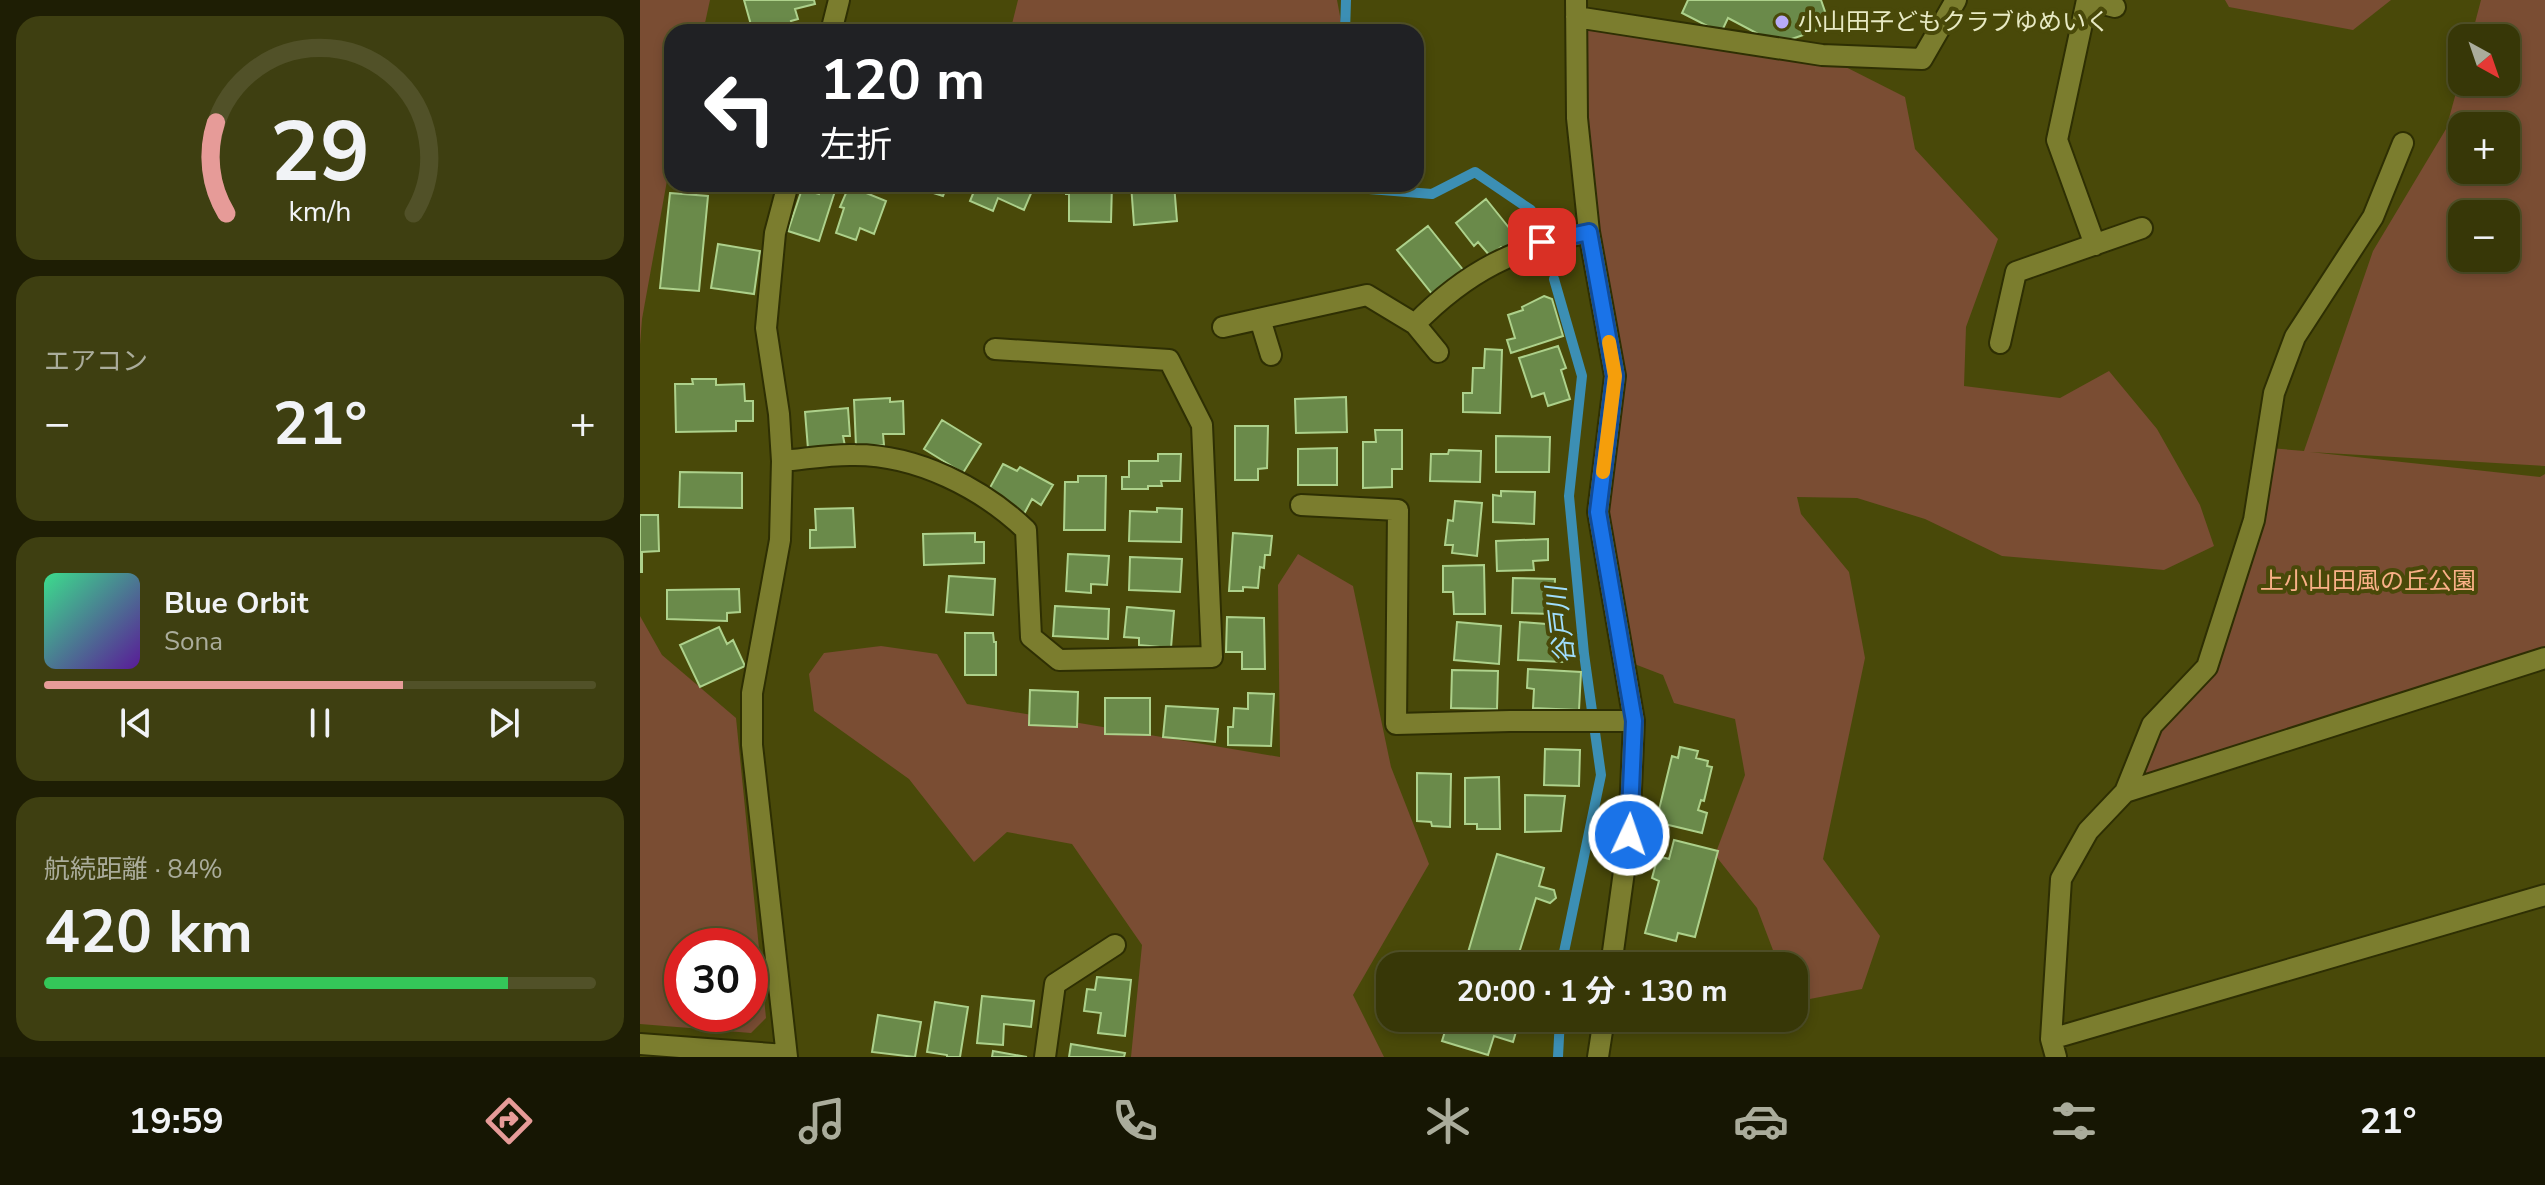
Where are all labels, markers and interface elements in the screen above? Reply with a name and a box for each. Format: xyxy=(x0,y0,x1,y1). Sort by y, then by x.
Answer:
place label: 小山田子どもクラブゆめいく xyxy=(1798,6,2110,38)
marker: 小山田子どもクラブゆめいく xyxy=(1773,13,1791,31)
north arrow xyxy=(2448,24,2520,96)
map controls xyxy=(2448,24,2520,272)
text: 120 m xyxy=(820,42,985,119)
icon: left xyxy=(688,56,792,160)
text: 29 xyxy=(270,96,370,209)
button: + xyxy=(2448,112,2520,184)
text: 左折 xyxy=(820,121,892,170)
text: km/h xyxy=(289,192,351,231)
button: − xyxy=(2448,200,2520,272)
pin xyxy=(1508,208,1576,276)
icon: arrive xyxy=(1520,220,1564,264)
text: エアコン xyxy=(44,344,148,379)
text: 21° xyxy=(273,383,367,465)
text: − xyxy=(44,394,70,454)
text: + xyxy=(570,394,596,454)
park label: 上小山田風の丘公園 xyxy=(2260,565,2476,597)
water label: 谷戸川 xyxy=(1539,581,1583,666)
text: Blue Orbit xyxy=(164,583,308,624)
text: Sona xyxy=(164,624,223,659)
icon: previous xyxy=(114,701,158,745)
icon: pause xyxy=(298,701,342,745)
icon: next xyxy=(482,701,526,745)
position arrow xyxy=(1587,793,1671,877)
text: 航続距離 · 84% xyxy=(44,852,223,887)
text: 420 km xyxy=(44,891,253,973)
speed limit sign: 30 xyxy=(664,928,768,1032)
text: 20:00 · 1 分 · 130 m xyxy=(1456,971,1728,1012)
icon: directions xyxy=(481,1093,537,1149)
icon: music xyxy=(794,1093,850,1149)
icon: phone xyxy=(1107,1093,1163,1149)
icon: climate xyxy=(1420,1093,1476,1149)
icon: car xyxy=(1733,1093,1789,1149)
icon: filters xyxy=(2046,1093,2102,1149)
text: 19:59 xyxy=(129,1097,224,1146)
text: 21° xyxy=(2360,1097,2416,1146)

